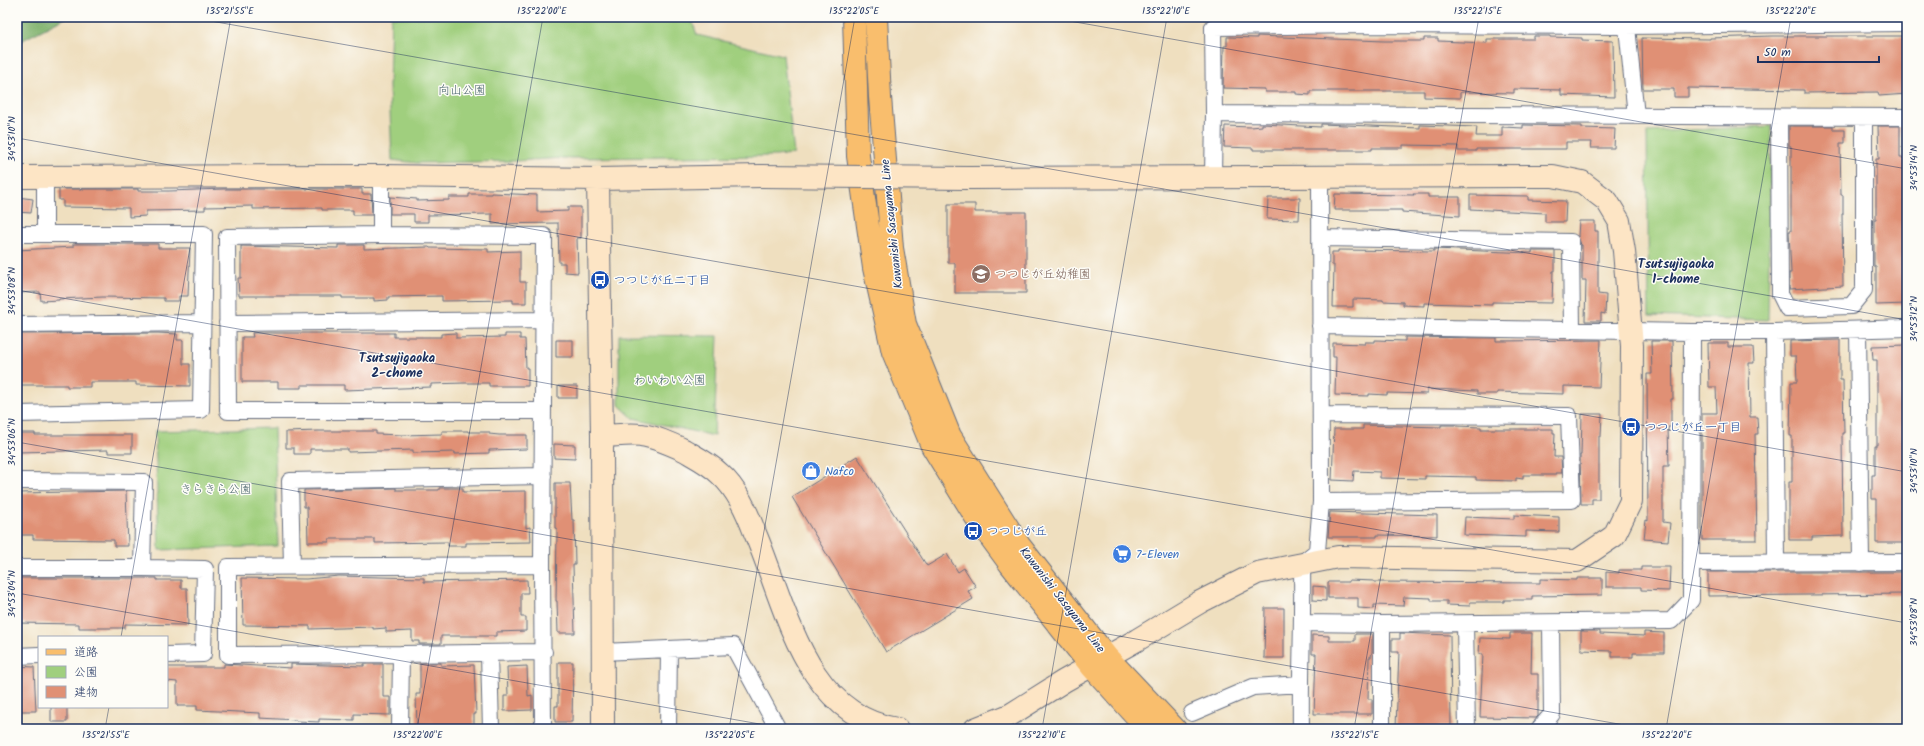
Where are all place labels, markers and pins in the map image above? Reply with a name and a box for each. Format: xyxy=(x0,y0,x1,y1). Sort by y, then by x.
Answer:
school or university icon: つつじが丘幼稚園 xyxy=(970,263,992,285)
place label: つつじが丘幼稚園 xyxy=(995,265,1091,284)
bus stop icon: つつじが丘二丁目 xyxy=(589,269,611,291)
place label: つつじが丘二丁目 xyxy=(614,271,710,290)
bus stop icon: つつじが丘一丁目 xyxy=(1620,416,1642,438)
place label: つつじが丘一丁目 xyxy=(1645,418,1741,437)
shop icon: Nafco xyxy=(800,460,822,482)
place label: Nafco xyxy=(825,462,854,481)
bus stop icon: つつじが丘 xyxy=(962,520,984,542)
place label: つつじが丘 xyxy=(987,522,1047,541)
supermarket icon: 7-Eleven xyxy=(1111,543,1133,565)
place label: 7-Eleven xyxy=(1136,545,1179,564)

